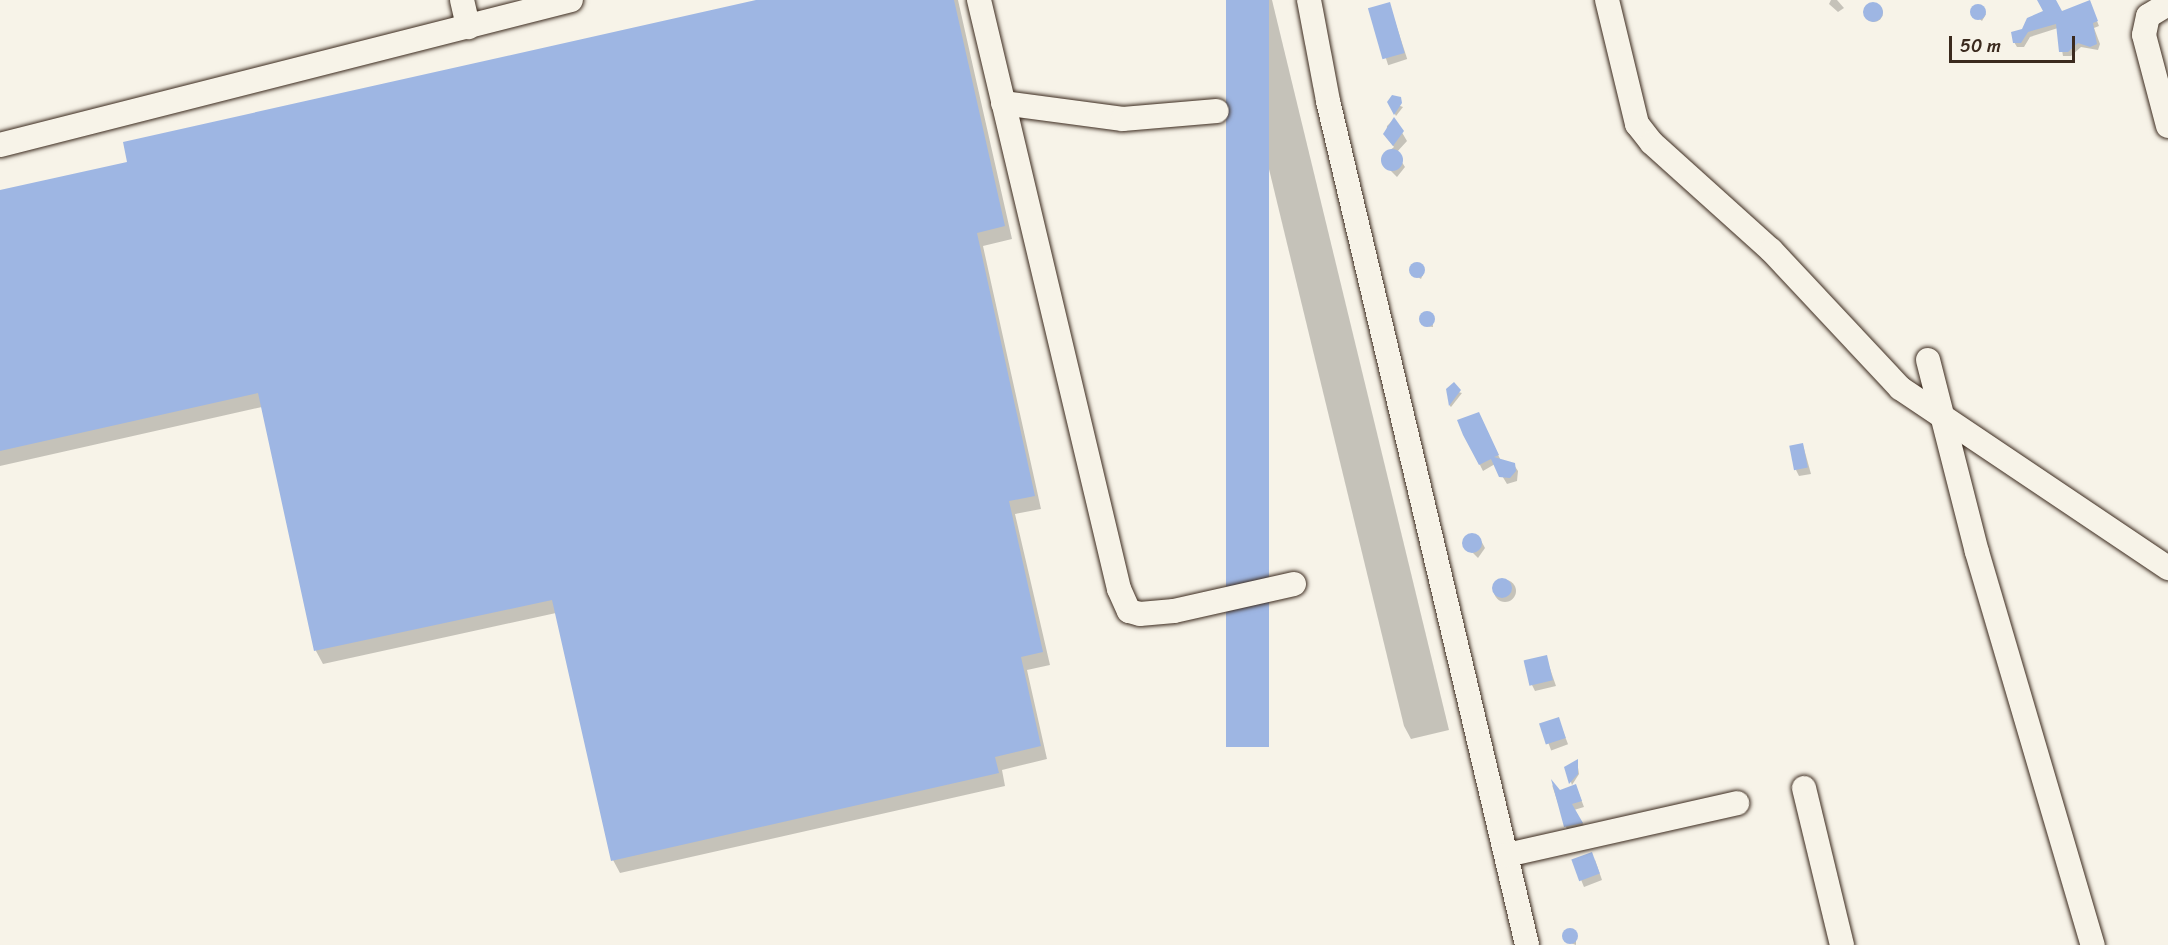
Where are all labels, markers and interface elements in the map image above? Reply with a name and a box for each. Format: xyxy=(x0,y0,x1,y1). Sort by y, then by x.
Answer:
scale bar xyxy=(1952,24,2078,62)
text: 50 m xyxy=(1960,30,2001,62)

